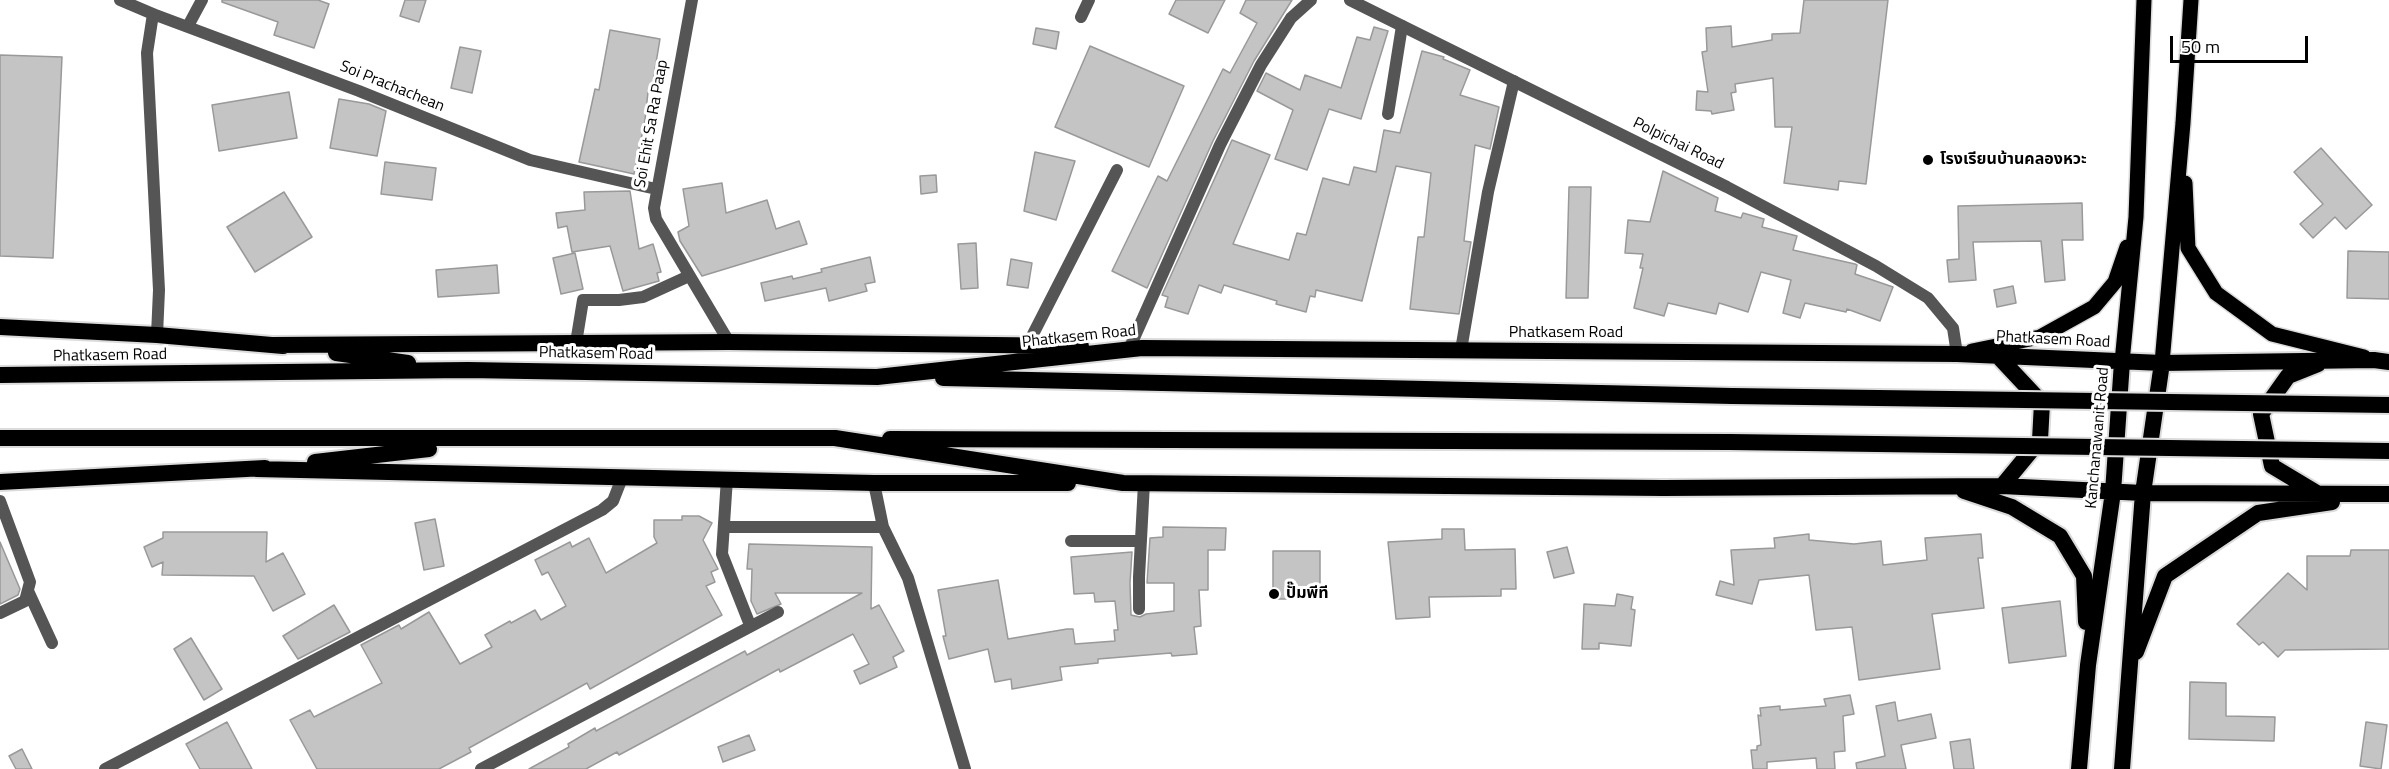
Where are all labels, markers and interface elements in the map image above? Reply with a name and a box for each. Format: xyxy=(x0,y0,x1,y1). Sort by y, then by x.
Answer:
scale bar xyxy=(2173,24,2311,62)
text: 50 m xyxy=(2181,33,2220,60)
street label: Soi Prachachean xyxy=(337,57,447,117)
street label: Soi Ehit Sa Ra Paap xyxy=(631,58,673,190)
street label: Polpichai Road xyxy=(1629,114,1727,174)
place label: โรงเรียนบ้านคลองหวะ xyxy=(1940,150,2087,170)
marker: โรงเรียนบ้านคลองหวะ xyxy=(1921,153,1935,167)
street label: Phatkasem Road xyxy=(1021,321,1137,353)
street label: Phatkasem Road xyxy=(1509,323,1623,343)
street label: Phatkasem Road xyxy=(1995,327,2111,353)
street label: Phatkasem Road xyxy=(539,343,653,365)
street label: Phatkasem Road xyxy=(53,345,167,367)
street label: Kanchanawanit Road xyxy=(2082,366,2114,510)
place label: ปั๊มพีที xyxy=(1286,584,1328,604)
marker: ปั๊มพีที xyxy=(1267,587,1281,601)

